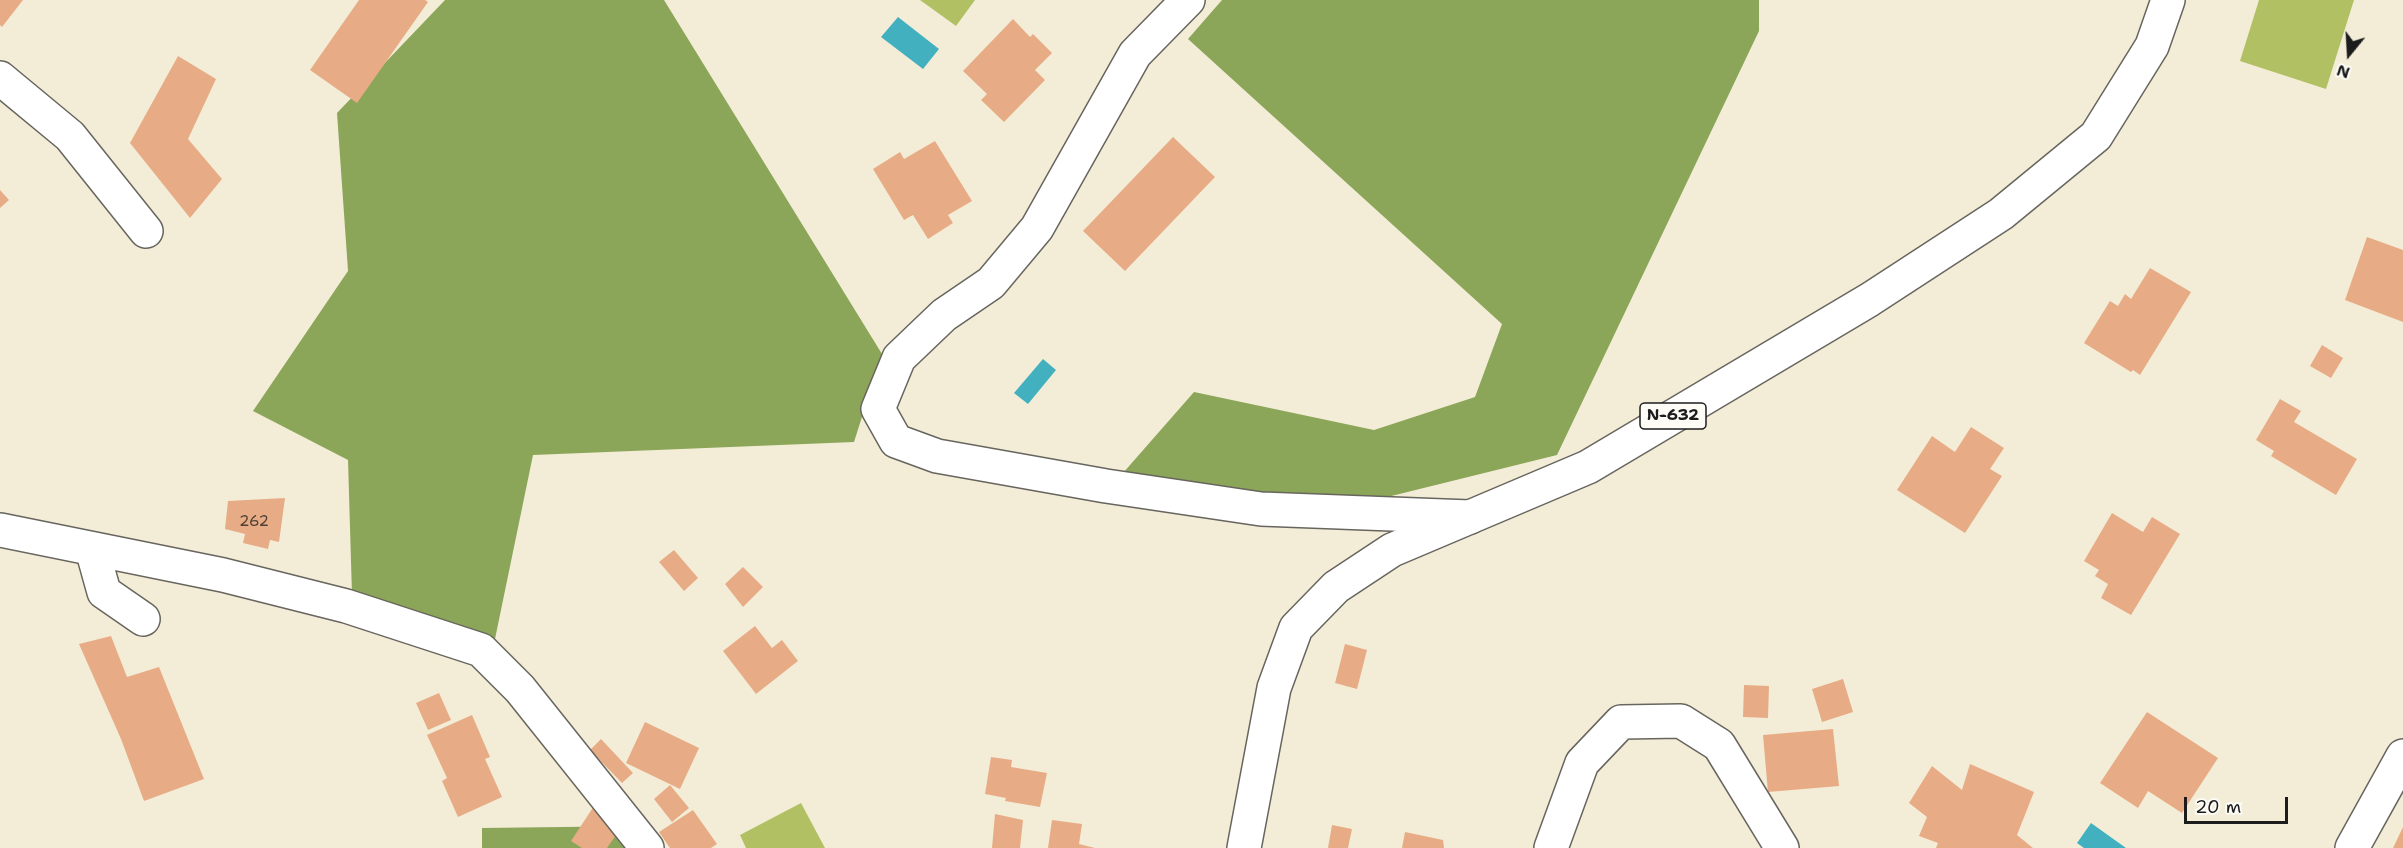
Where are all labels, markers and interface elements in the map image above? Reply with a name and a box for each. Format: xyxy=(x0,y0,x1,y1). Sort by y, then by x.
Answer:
north arrow xyxy=(2319,24,2379,84)
text: N xyxy=(2334,60,2353,84)
road number: N-632 xyxy=(1640,403,1706,429)
house number: 262 xyxy=(239,513,269,531)
scale bar xyxy=(2187,785,2290,823)
text: 20 m xyxy=(2195,795,2241,819)

